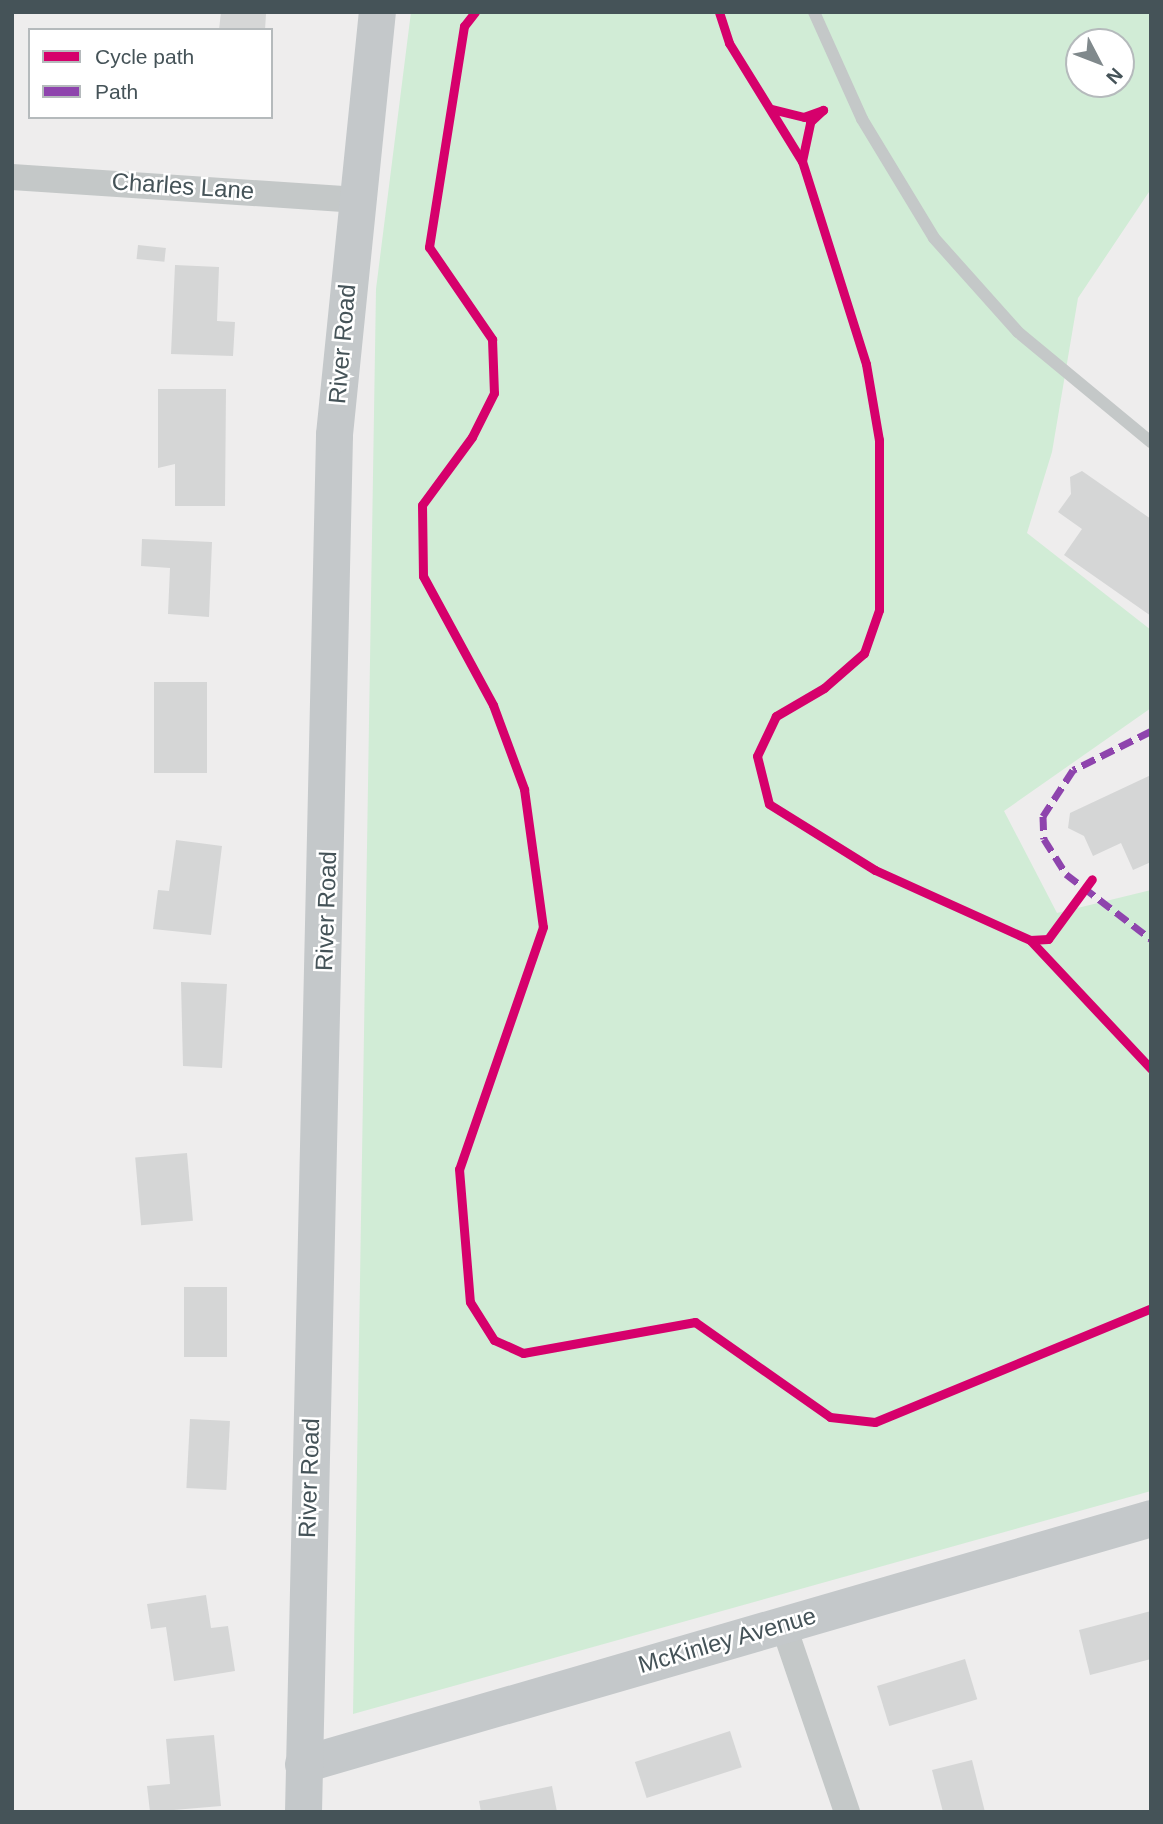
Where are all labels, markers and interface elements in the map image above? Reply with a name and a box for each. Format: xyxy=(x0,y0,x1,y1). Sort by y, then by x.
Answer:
legend xyxy=(28,28,273,119)
north arrow xyxy=(1065,28,1135,98)
text: Cycle path xyxy=(95,45,194,68)
text: N xyxy=(1102,64,1127,88)
text: Path xyxy=(95,80,138,103)
street label: Charles Lane xyxy=(111,167,255,205)
street label: River Road xyxy=(322,283,362,405)
street label: River Road xyxy=(310,851,342,971)
street label: River Road xyxy=(293,1418,325,1538)
street label: McKinley Avenue xyxy=(634,1601,820,1679)

